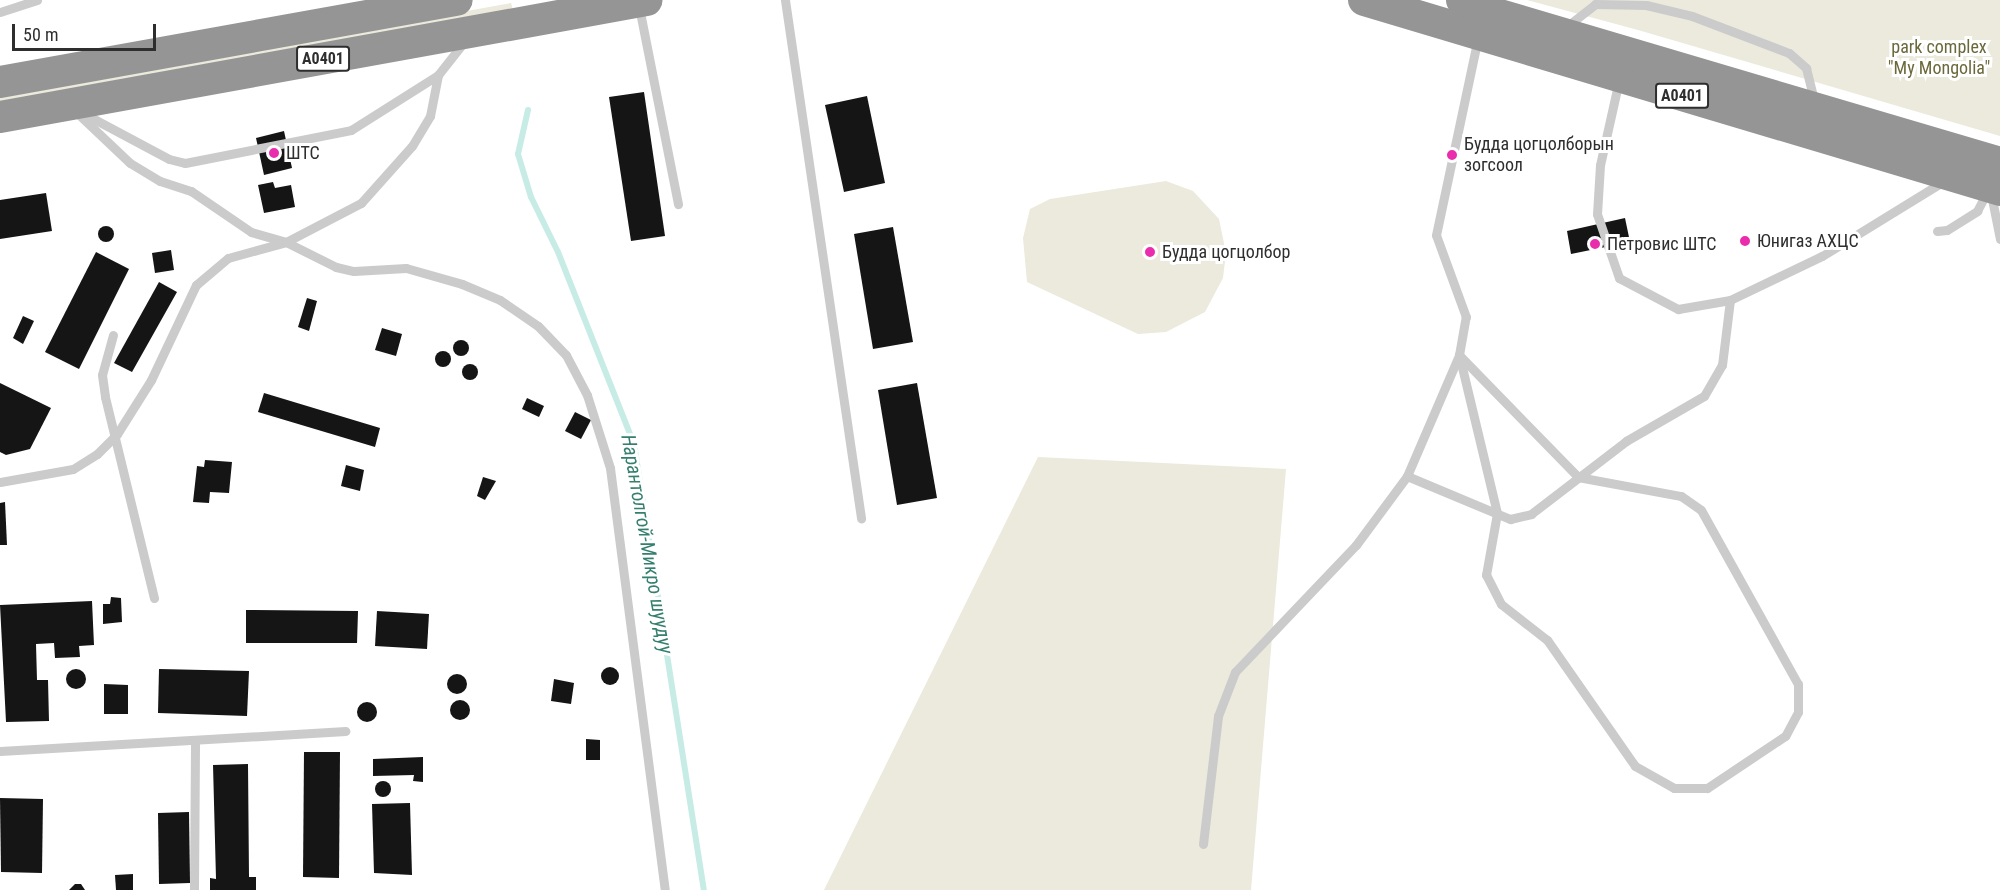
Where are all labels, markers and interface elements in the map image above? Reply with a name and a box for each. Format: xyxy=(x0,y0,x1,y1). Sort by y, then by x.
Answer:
scale bar xyxy=(15,12,159,50)
text: 50 m xyxy=(23,24,58,45)
park label: park complex "My Mongolia" xyxy=(1888,37,1990,80)
road number: A0401 xyxy=(296,46,350,72)
road number: A0401 xyxy=(1655,83,1709,109)
place label: Будда цогцолборын зогсоол xyxy=(1464,134,1614,176)
place label: ШТС xyxy=(286,142,320,164)
marker: ШТС xyxy=(267,146,281,160)
marker: Будда цогцолборын зогсоол xyxy=(1445,148,1459,162)
place label: Юнигаз АХЦС xyxy=(1757,230,1859,252)
place label: Петровис ШТС xyxy=(1607,233,1716,255)
marker: Юнигаз АХЦС xyxy=(1738,234,1752,248)
marker: Петровис ШТС xyxy=(1588,237,1602,251)
place label: Будда цогцолбор xyxy=(1162,241,1290,263)
marker: Будда цогцолбор xyxy=(1143,245,1157,259)
water label: Нарантолгой-Микро шуудуу xyxy=(616,432,678,656)

